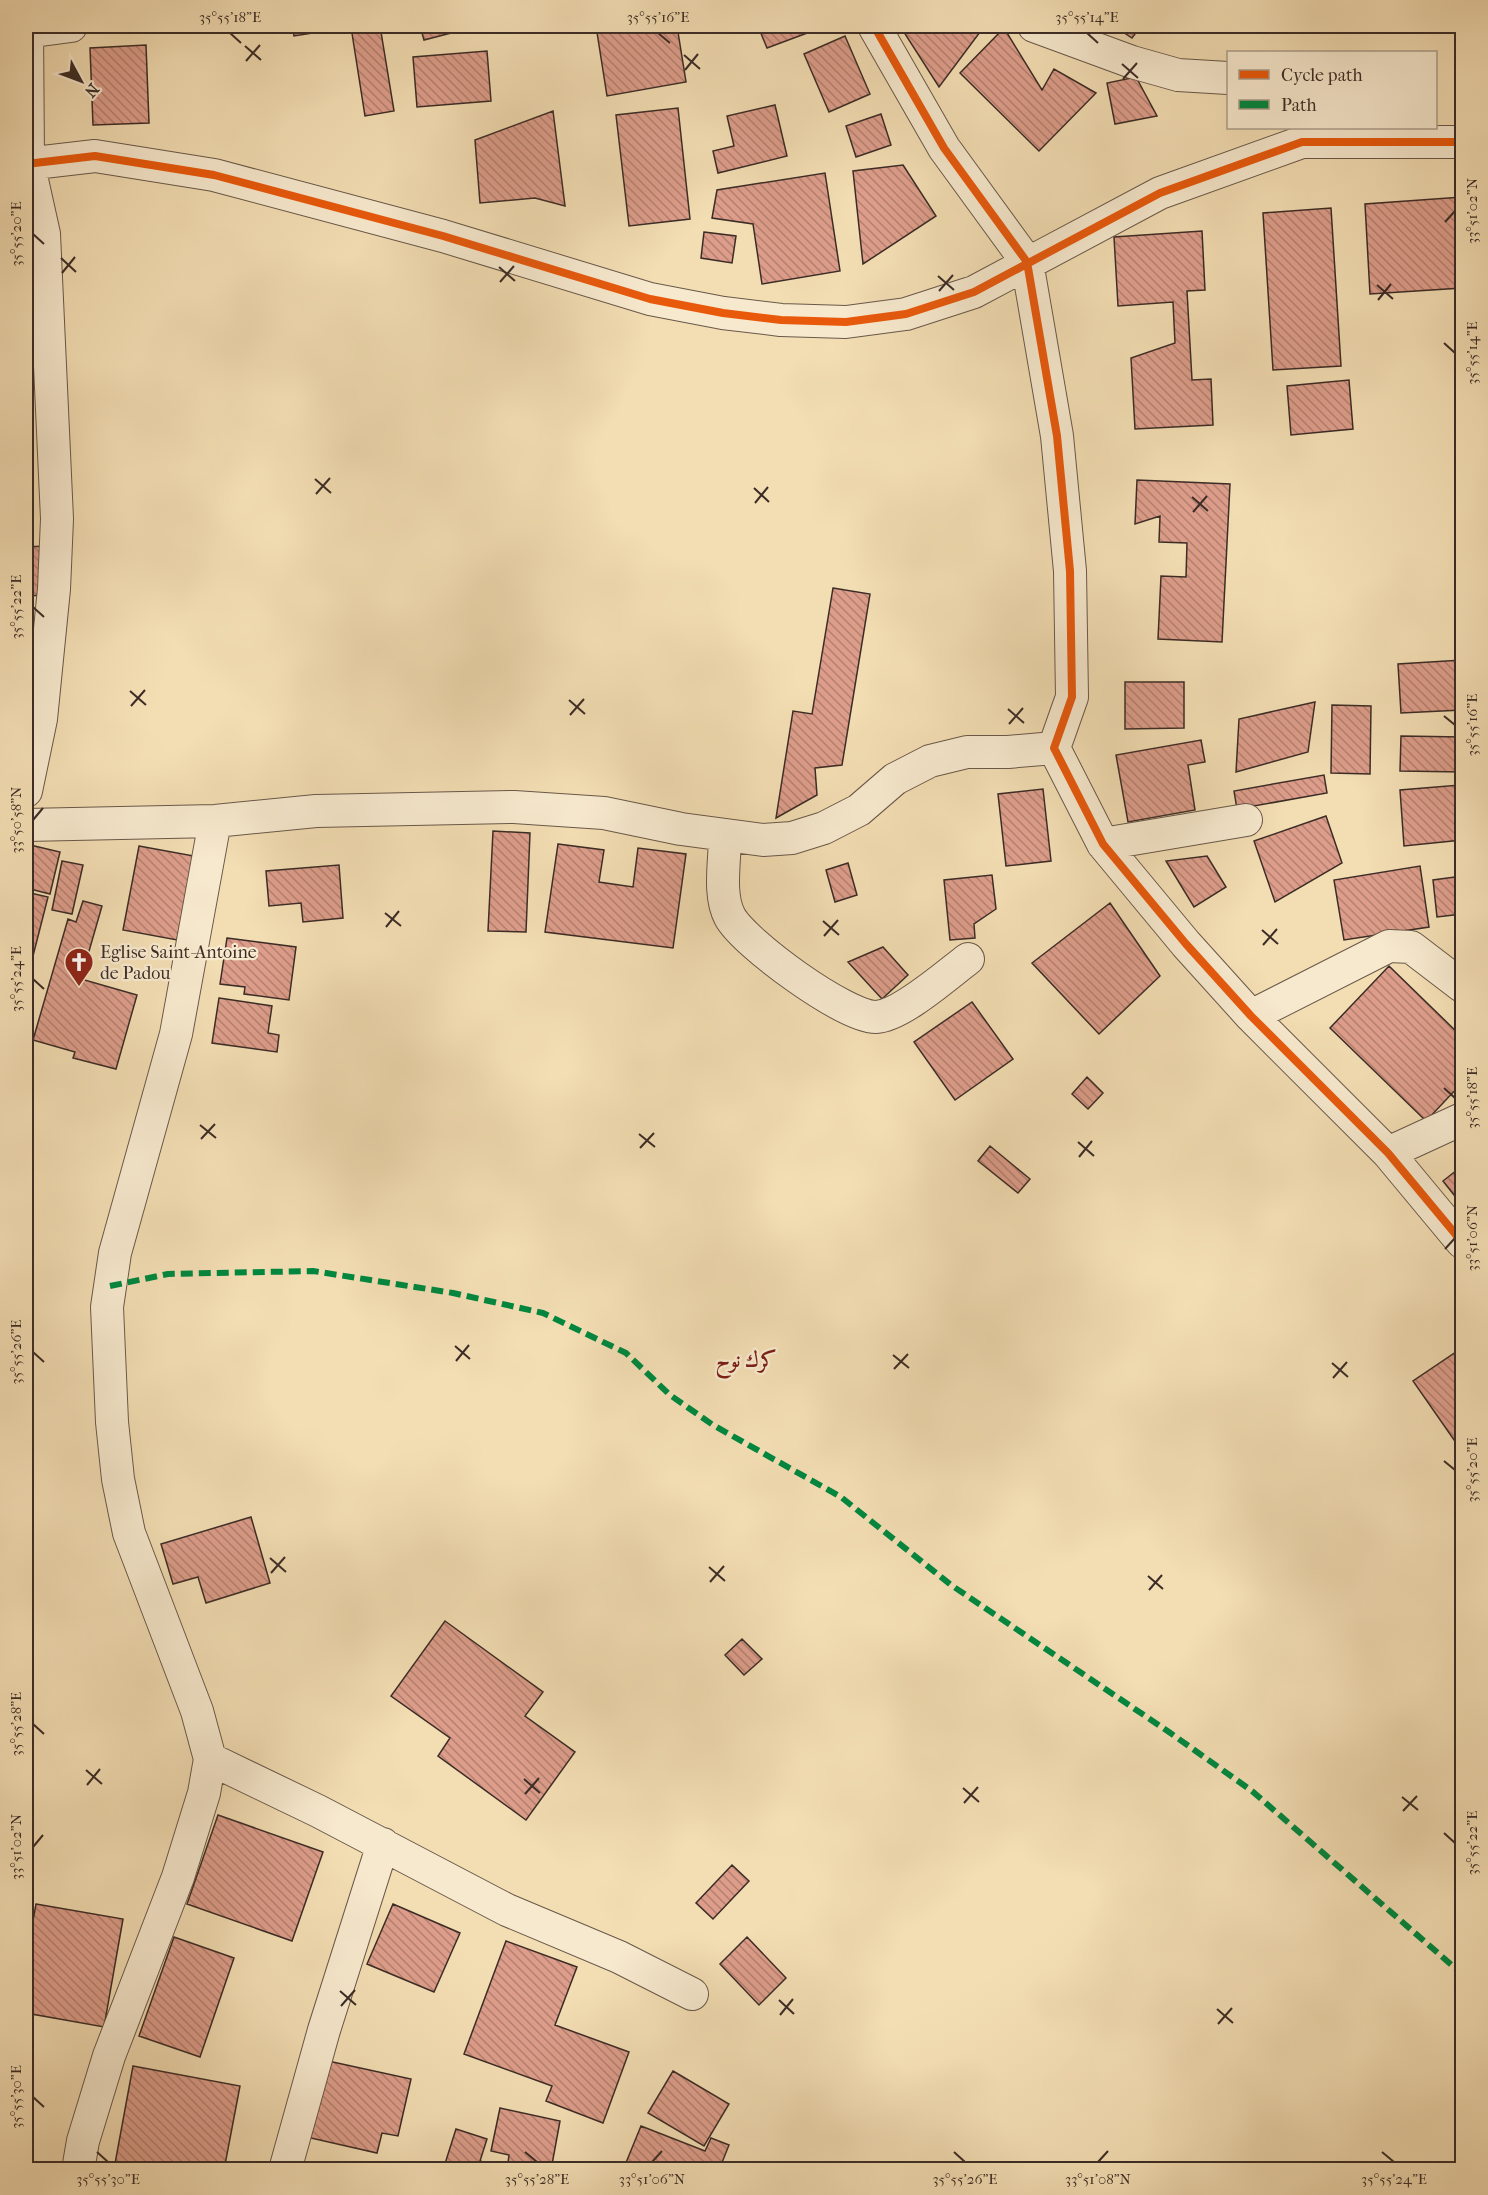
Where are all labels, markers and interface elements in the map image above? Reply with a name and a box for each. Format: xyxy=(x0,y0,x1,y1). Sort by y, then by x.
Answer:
text: 35°55'18"E xyxy=(199,8,261,26)
text: 35°55'16"E xyxy=(627,8,689,26)
text: 35°55'14"E xyxy=(1055,8,1119,26)
north arrow xyxy=(51,51,111,111)
legend xyxy=(1227,51,1437,129)
text: Cycle path xyxy=(1281,65,1362,86)
text: N xyxy=(80,80,103,102)
text: Path xyxy=(1281,95,1317,116)
text: 33°51'02"N xyxy=(1463,177,1481,244)
text: 35°55'20"E xyxy=(7,201,25,267)
text: 35°55'14"E xyxy=(1463,321,1481,385)
text: 35°55'22"E xyxy=(7,575,25,639)
text: 35°55'16"E xyxy=(1463,694,1481,756)
text: 33°50'58"N xyxy=(7,786,25,853)
place label: Eglise Saint-Antoine de Padou xyxy=(100,942,257,984)
text: 35°55'24"E xyxy=(7,946,25,1012)
church icon: Eglise Saint-Antoine de Padou xyxy=(63,946,95,988)
text: 35°55'18"E xyxy=(1463,1067,1481,1129)
text: 33°51'06"N xyxy=(1463,1204,1481,1271)
text: 35°55'26"E xyxy=(7,1319,25,1385)
district label: كرك نوح xyxy=(715,1348,777,1379)
text: 35°55'20"E xyxy=(1463,1437,1481,1503)
text: 35°55'28"E xyxy=(7,1692,25,1756)
text: 35°55'22"E xyxy=(1463,1811,1481,1875)
text: 33°51'02"N xyxy=(7,1813,25,1880)
text: 35°55'30"E xyxy=(7,2065,25,2129)
text: 35°55'30"E xyxy=(76,2170,140,2188)
text: 35°55'28"E xyxy=(505,2170,569,2188)
text: 33°51'06"N xyxy=(619,2170,686,2188)
text: 35°55'26"E xyxy=(932,2170,998,2188)
text: 33°51'08"N xyxy=(1065,2170,1132,2188)
text: 35°55'24"E xyxy=(1361,2170,1427,2188)

